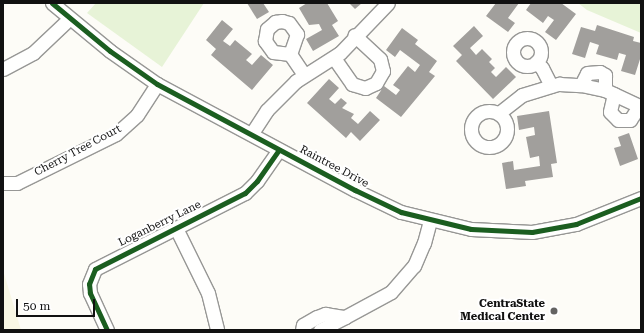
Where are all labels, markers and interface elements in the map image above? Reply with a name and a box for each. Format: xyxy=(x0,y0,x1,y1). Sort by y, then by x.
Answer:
street label: Cherry Tree Court xyxy=(32,123,124,179)
street label: Raintree Drive xyxy=(297,143,371,191)
street label: Loganberry Lane xyxy=(117,198,203,250)
scale bar xyxy=(18,291,97,317)
place label: CentraState Medical Center xyxy=(460,298,545,324)
text: 50 m xyxy=(23,299,50,313)
marker: CentraState Medical Center xyxy=(548,305,560,317)

